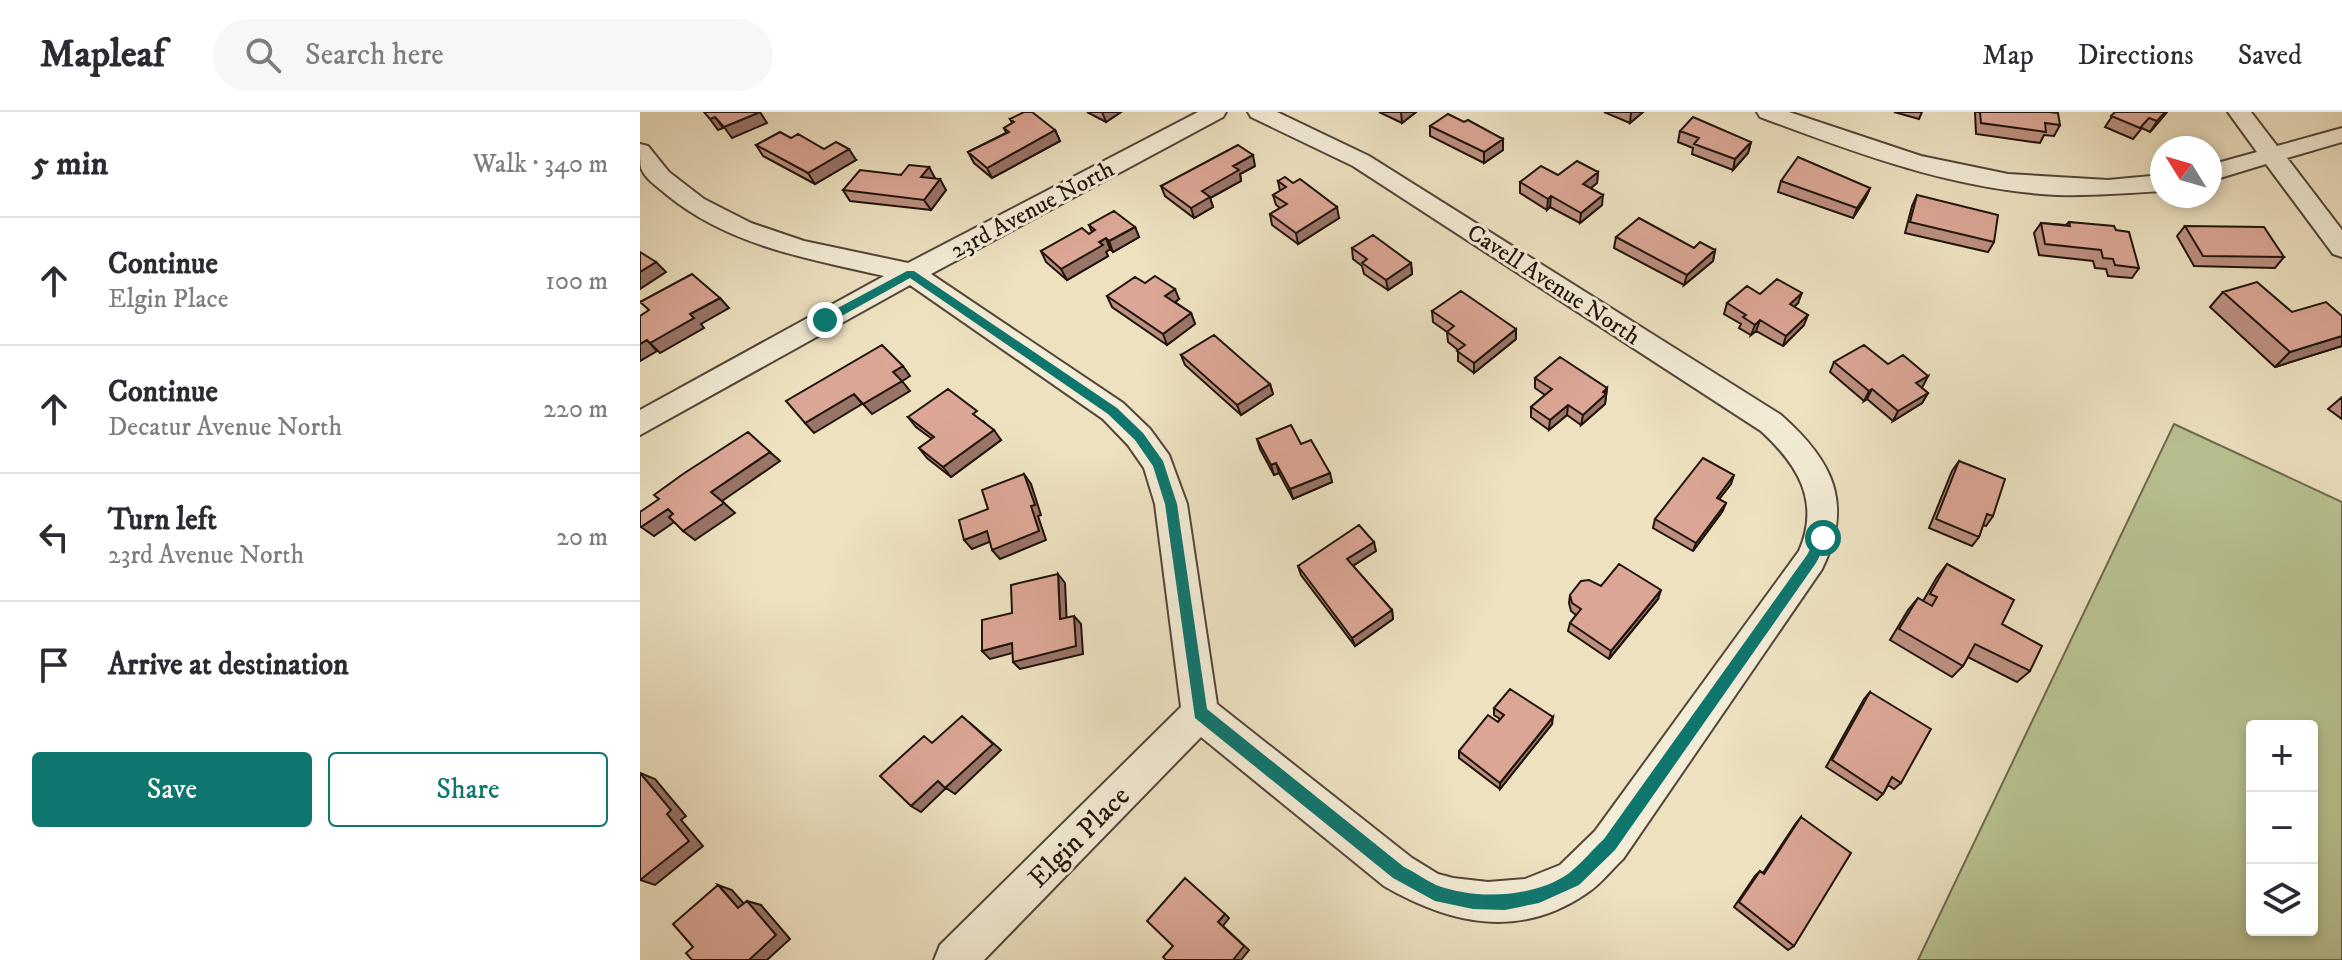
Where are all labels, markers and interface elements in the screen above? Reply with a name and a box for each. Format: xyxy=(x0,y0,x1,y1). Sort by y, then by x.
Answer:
search box xyxy=(213,19,773,91)
text: Mapleaf xyxy=(40,31,165,79)
icon: search xyxy=(241,33,285,77)
text: Search here xyxy=(305,37,444,74)
text: Map xyxy=(1982,38,2034,73)
text: Directions xyxy=(2078,38,2194,73)
text: Saved xyxy=(2238,38,2302,73)
north arrow xyxy=(2150,136,2222,208)
text: 5 min xyxy=(32,143,108,185)
text: Walk · 340 m xyxy=(473,148,608,181)
street label: 23rd Avenue North xyxy=(945,154,1120,266)
street label: Cavell Avenue North xyxy=(1461,218,1646,352)
text: Continue xyxy=(108,246,218,283)
icon: ahead xyxy=(32,259,76,303)
text: 100 m xyxy=(545,265,608,298)
text: Elgin Place xyxy=(108,283,229,316)
route end xyxy=(807,302,843,338)
text: Continue xyxy=(108,374,218,411)
icon: ahead xyxy=(32,387,76,431)
text: 220 m xyxy=(543,393,608,426)
text: Decatur Avenue North xyxy=(108,411,342,444)
text: Turn left xyxy=(108,502,217,539)
icon: left xyxy=(32,515,76,559)
route start xyxy=(1805,520,1841,556)
text: 20 m xyxy=(556,521,608,554)
text: 23rd Avenue North xyxy=(108,539,304,572)
icon: arrive xyxy=(32,643,76,687)
text: Arrive at destination xyxy=(108,647,349,684)
map controls xyxy=(2246,720,2318,936)
button: + xyxy=(2246,720,2318,792)
button: Save xyxy=(32,752,312,827)
button: Share xyxy=(328,752,608,827)
street label: Elgin Place xyxy=(1021,779,1137,895)
button: − xyxy=(2246,792,2318,864)
button: layers xyxy=(2246,864,2318,936)

